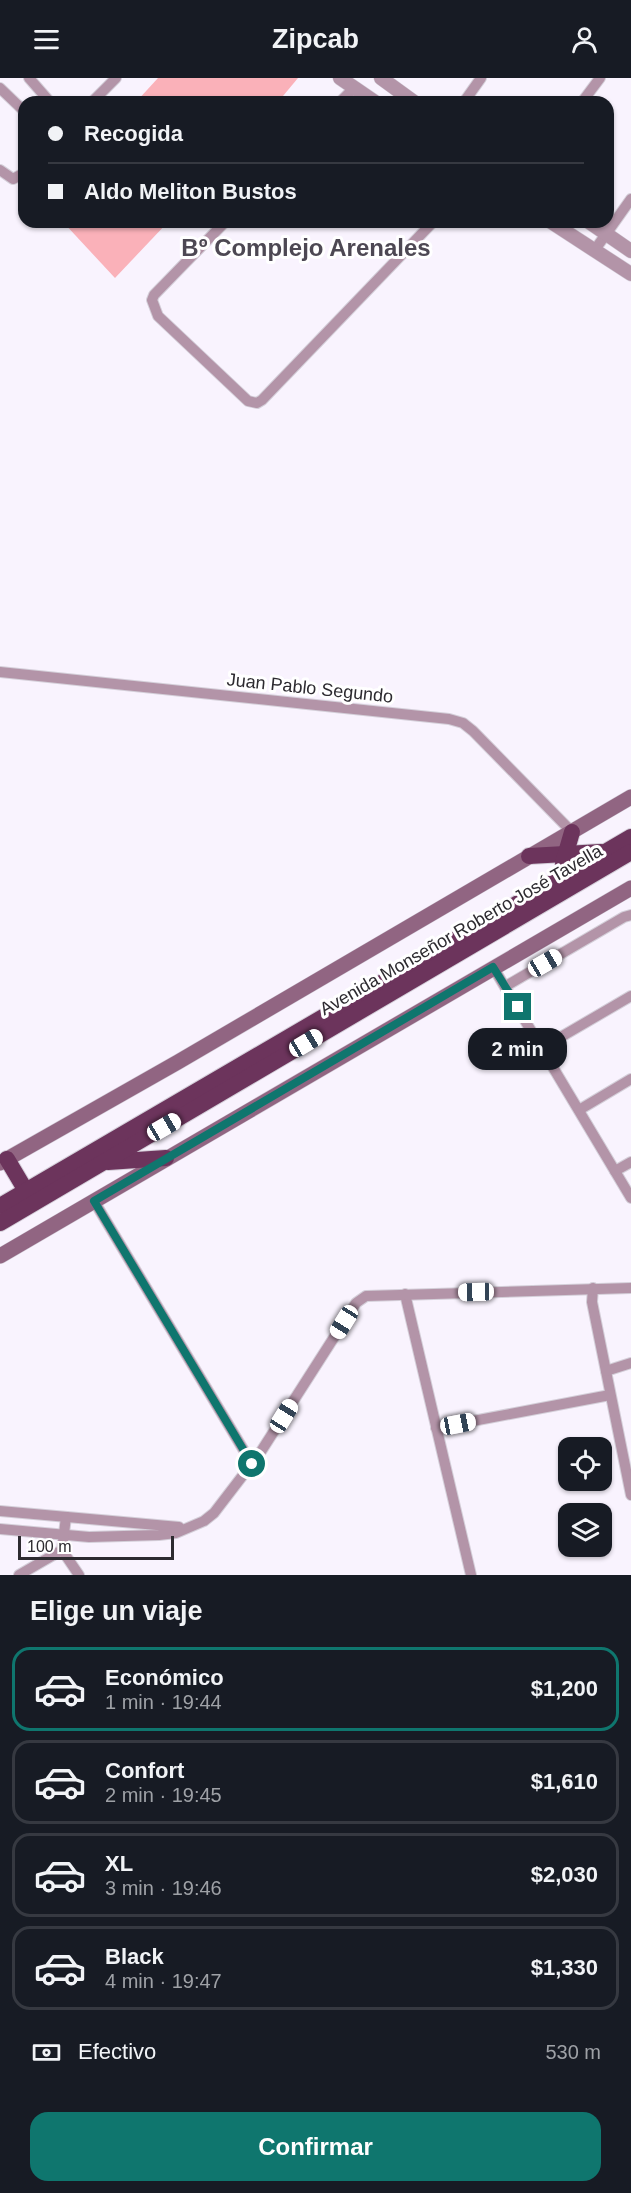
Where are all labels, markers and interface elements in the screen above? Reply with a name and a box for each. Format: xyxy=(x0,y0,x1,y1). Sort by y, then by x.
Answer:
icon: menu xyxy=(30,23,63,56)
icon: person xyxy=(568,23,601,56)
text: Zipcab xyxy=(272,24,359,54)
text: Recogida xyxy=(84,121,183,146)
text: Aldo Meliton Bustos xyxy=(84,179,297,204)
district label: Bº Complejo Arenales xyxy=(181,234,431,261)
street label: Juan Pablo Segundo xyxy=(226,669,394,707)
street label: Avenida Monseñor Roberto José Tavella xyxy=(316,840,607,1019)
car xyxy=(525,946,565,980)
route end xyxy=(504,993,531,1020)
car xyxy=(286,1026,326,1060)
callout: 2 min xyxy=(468,1028,568,1070)
text: 2 min xyxy=(491,1038,544,1060)
car xyxy=(144,1110,184,1144)
car xyxy=(458,1283,494,1301)
car xyxy=(327,1302,361,1342)
car xyxy=(267,1396,301,1436)
car xyxy=(439,1412,477,1436)
map controls xyxy=(558,1437,612,1557)
button: locate xyxy=(558,1437,612,1491)
route start xyxy=(238,1450,265,1477)
button: layers xyxy=(558,1503,612,1557)
scale bar xyxy=(18,1533,174,1560)
text: 100 m xyxy=(27,1538,71,1555)
text: Elige un viaje xyxy=(30,1596,203,1626)
icon: car xyxy=(33,1662,87,1716)
text: Económico xyxy=(105,1665,224,1690)
text: $1,200 xyxy=(531,1676,598,1701)
text: 1 min · 19:44 xyxy=(105,1691,222,1713)
icon: car xyxy=(33,1755,87,1809)
text: Confort xyxy=(105,1758,184,1783)
text: $1,610 xyxy=(531,1769,598,1794)
text: 2 min · 19:45 xyxy=(105,1784,222,1806)
icon: car xyxy=(33,1848,87,1902)
text: XL xyxy=(105,1851,133,1876)
text: $2,030 xyxy=(531,1862,598,1887)
text: 3 min · 19:46 xyxy=(105,1877,222,1899)
icon: car xyxy=(33,1941,87,1995)
text: Black xyxy=(105,1944,164,1969)
text: $1,330 xyxy=(531,1955,598,1980)
text: 4 min · 19:47 xyxy=(105,1970,222,1992)
icon: cash xyxy=(30,2036,63,2069)
text: Efectivo xyxy=(78,2039,156,2064)
text: 530 m xyxy=(545,2041,601,2063)
button: Confirmar xyxy=(30,2112,601,2181)

